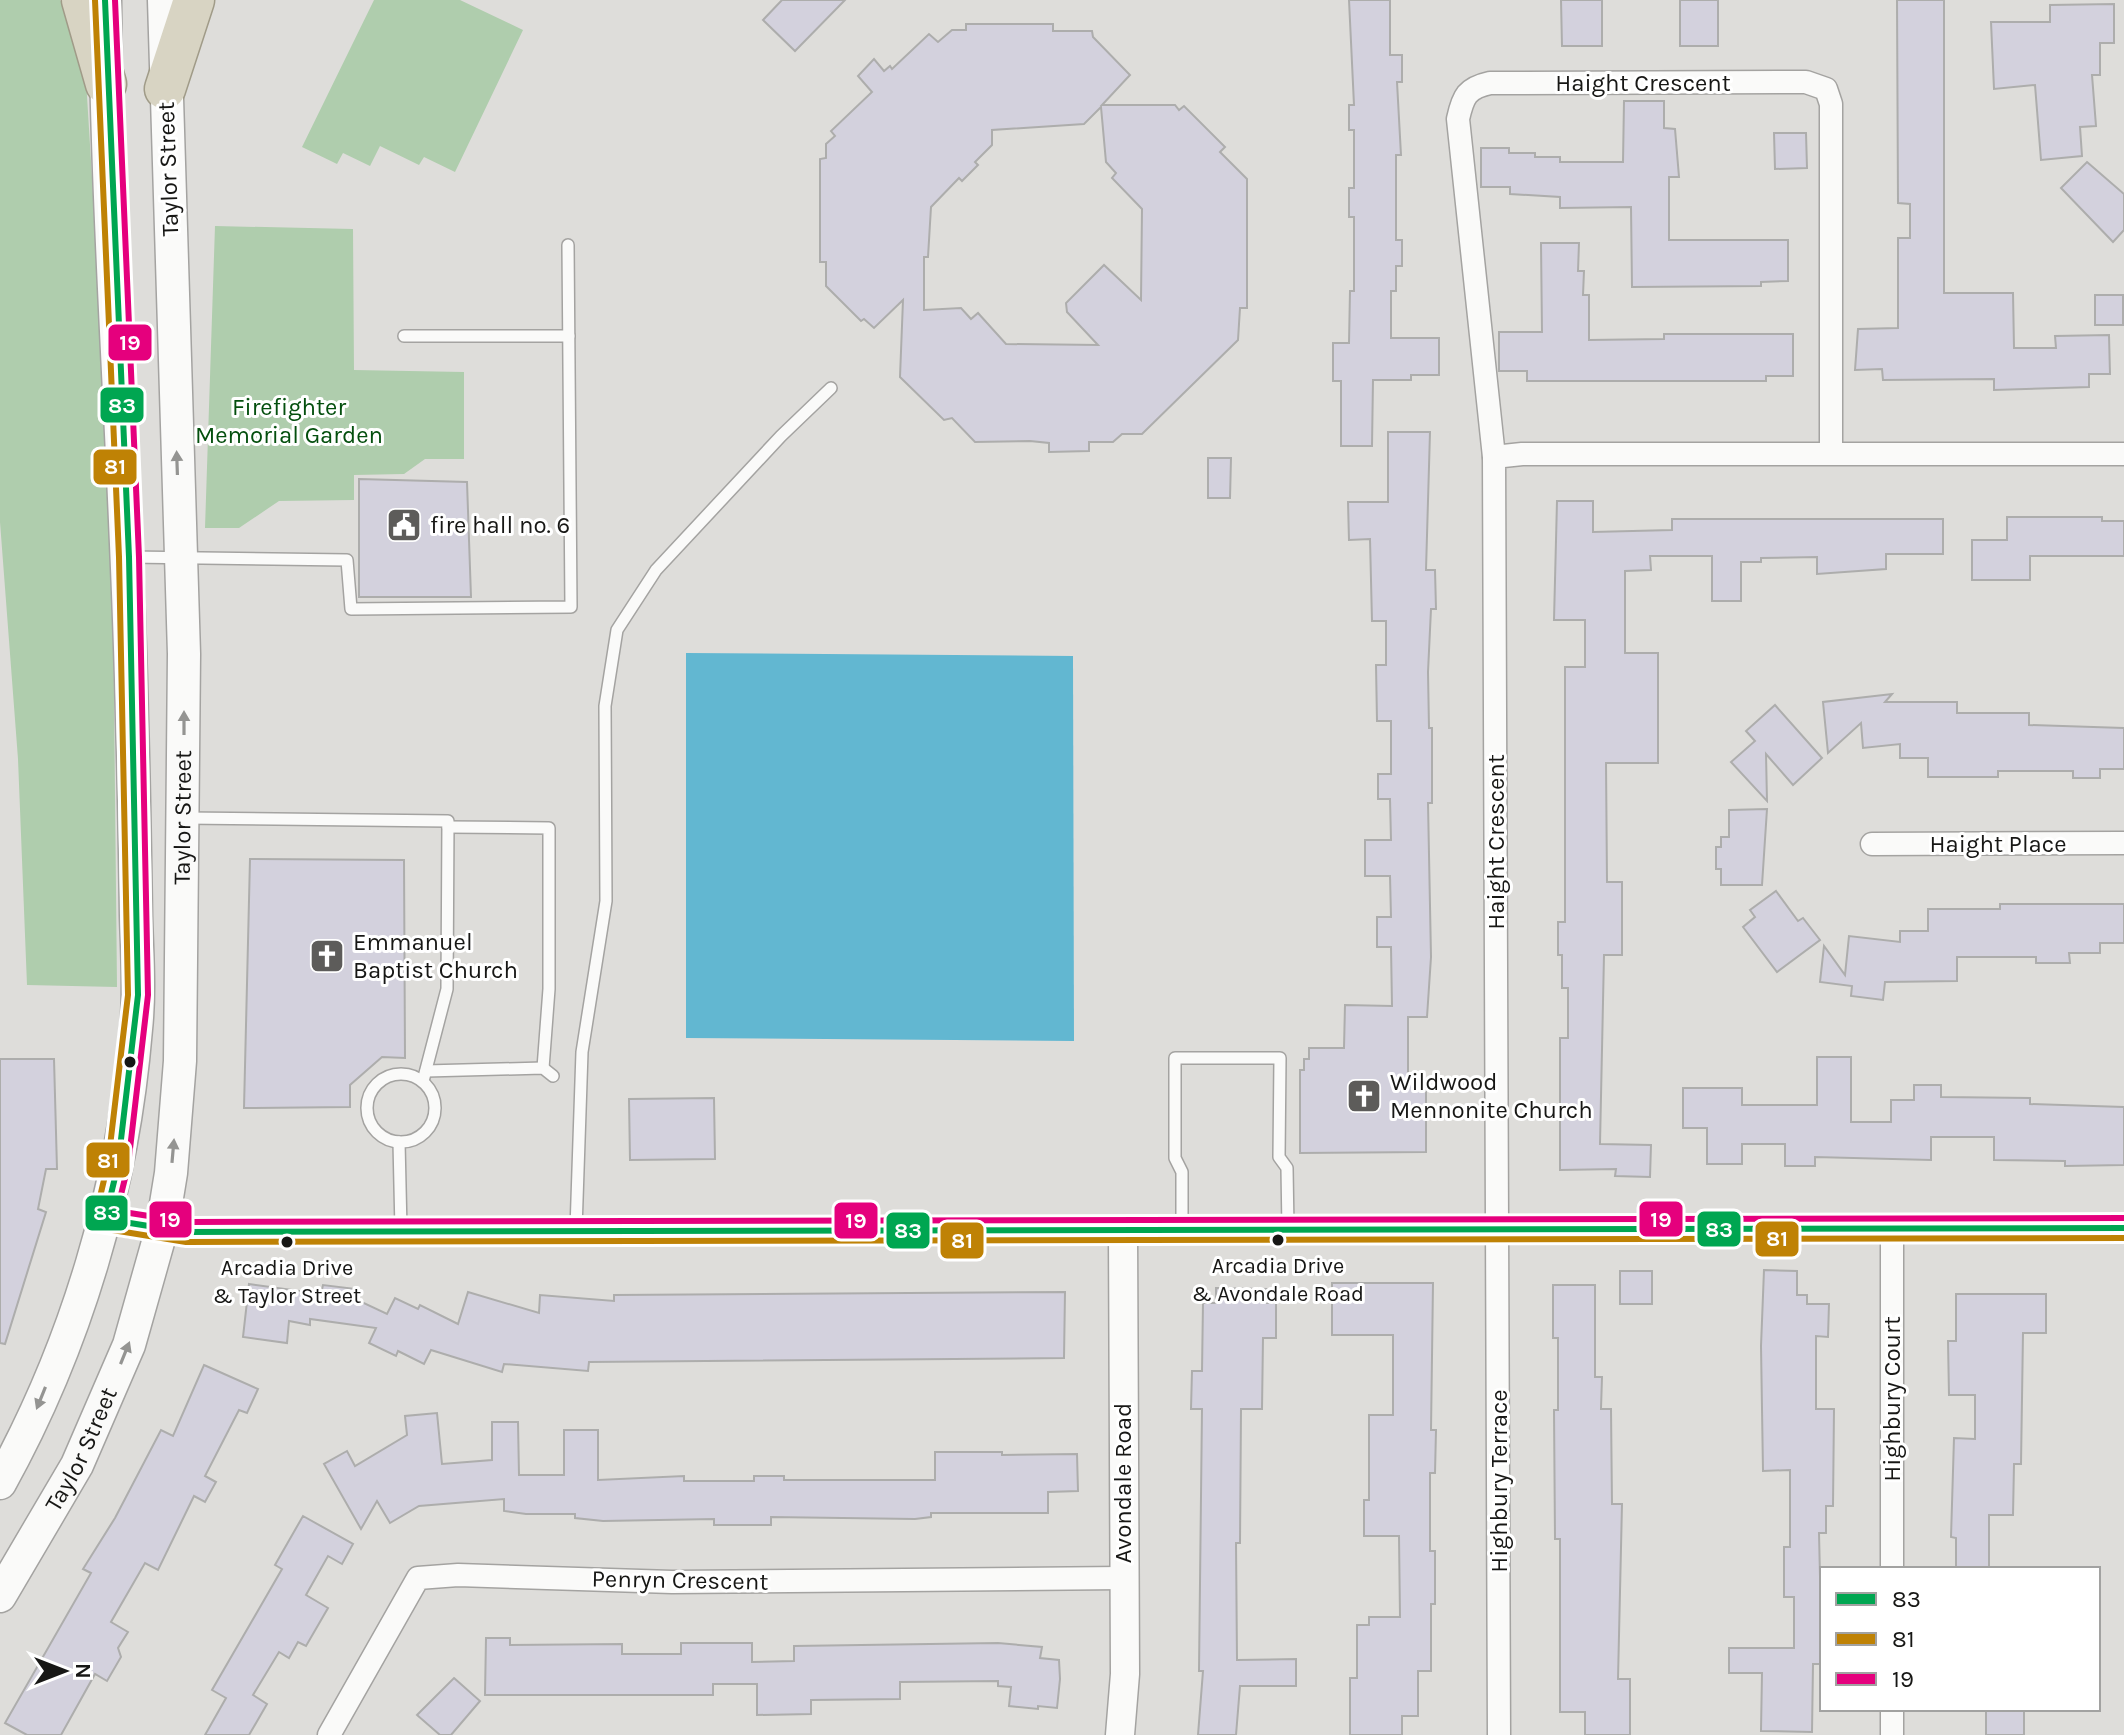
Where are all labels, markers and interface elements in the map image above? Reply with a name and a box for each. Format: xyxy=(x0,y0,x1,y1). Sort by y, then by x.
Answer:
street label: Haight Crescent xyxy=(1555,69,1731,97)
street label: Taylor Street xyxy=(152,101,184,237)
line badge: 19 xyxy=(107,323,153,362)
text: 19 xyxy=(119,330,141,356)
line badge: 83 xyxy=(99,386,145,424)
text: 83 xyxy=(108,393,136,419)
park label: Firefighter Memorial Garden xyxy=(195,393,383,449)
line badge: 81 xyxy=(92,448,138,486)
one-way arrow xyxy=(171,450,184,475)
text: 81 xyxy=(104,454,126,480)
public building icon: fire hall no. 6 xyxy=(385,506,423,544)
place label: fire hall no. 6 xyxy=(430,511,570,539)
one-way arrow xyxy=(178,710,191,735)
street label: Taylor Street xyxy=(168,750,197,885)
street label: Haight Crescent xyxy=(1482,754,1510,930)
street label: Haight Place xyxy=(1929,830,2067,858)
place label: Emmanuel Baptist Church xyxy=(353,928,518,984)
church icon: Emmanuel Baptist Church xyxy=(308,937,346,975)
unlabelled marker xyxy=(122,1054,138,1070)
place label: Wildwood Mennonite Church xyxy=(1390,1068,1593,1124)
church icon: Wildwood Mennonite Church xyxy=(1345,1077,1383,1115)
one-way arrow xyxy=(167,1138,180,1163)
line badge: 81 xyxy=(85,1141,131,1179)
text: 81 xyxy=(97,1148,119,1174)
line badge: 83 xyxy=(84,1194,129,1232)
text: 83 xyxy=(93,1200,121,1226)
line badge: 19 xyxy=(148,1200,193,1239)
line badge: 19 xyxy=(1638,1200,1684,1238)
line badge: 19 xyxy=(833,1201,879,1240)
text: 19 xyxy=(159,1207,181,1233)
text: 19 xyxy=(1650,1207,1672,1233)
text: 19 xyxy=(845,1208,867,1234)
line badge: 83 xyxy=(1696,1210,1742,1248)
line badge: 83 xyxy=(885,1211,931,1250)
text: 83 xyxy=(1705,1217,1733,1243)
text: 83 xyxy=(894,1218,922,1244)
line badge: 81 xyxy=(1754,1220,1800,1258)
line badge: 81 xyxy=(939,1221,985,1260)
text: 81 xyxy=(1766,1226,1788,1252)
text: 81 xyxy=(951,1228,973,1254)
marker: Arcadia Drive & Avondale Road xyxy=(1270,1232,1286,1248)
marker: Arcadia Drive & Taylor Street xyxy=(279,1234,295,1250)
place label: Arcadia Drive & Avondale Road xyxy=(1192,1253,1364,1307)
place label: Arcadia Drive & Taylor Street xyxy=(213,1255,361,1309)
street label: Highbury Court xyxy=(1878,1316,1906,1482)
one-way arrow xyxy=(119,1341,132,1365)
street label: Taylor Street xyxy=(39,1383,123,1516)
one-way arrow xyxy=(34,1386,47,1410)
street label: Highbury Terrace xyxy=(1485,1389,1513,1573)
street label: Avondale Road xyxy=(1109,1403,1137,1563)
street label: Penryn Crescent xyxy=(591,1564,769,1596)
legend xyxy=(1820,1567,2100,1711)
text: 83 xyxy=(1892,1585,1921,1613)
text: 81 xyxy=(1892,1625,1915,1653)
north arrow xyxy=(24,1631,104,1711)
text: N xyxy=(70,1663,96,1679)
text: 19 xyxy=(1892,1665,1914,1693)

